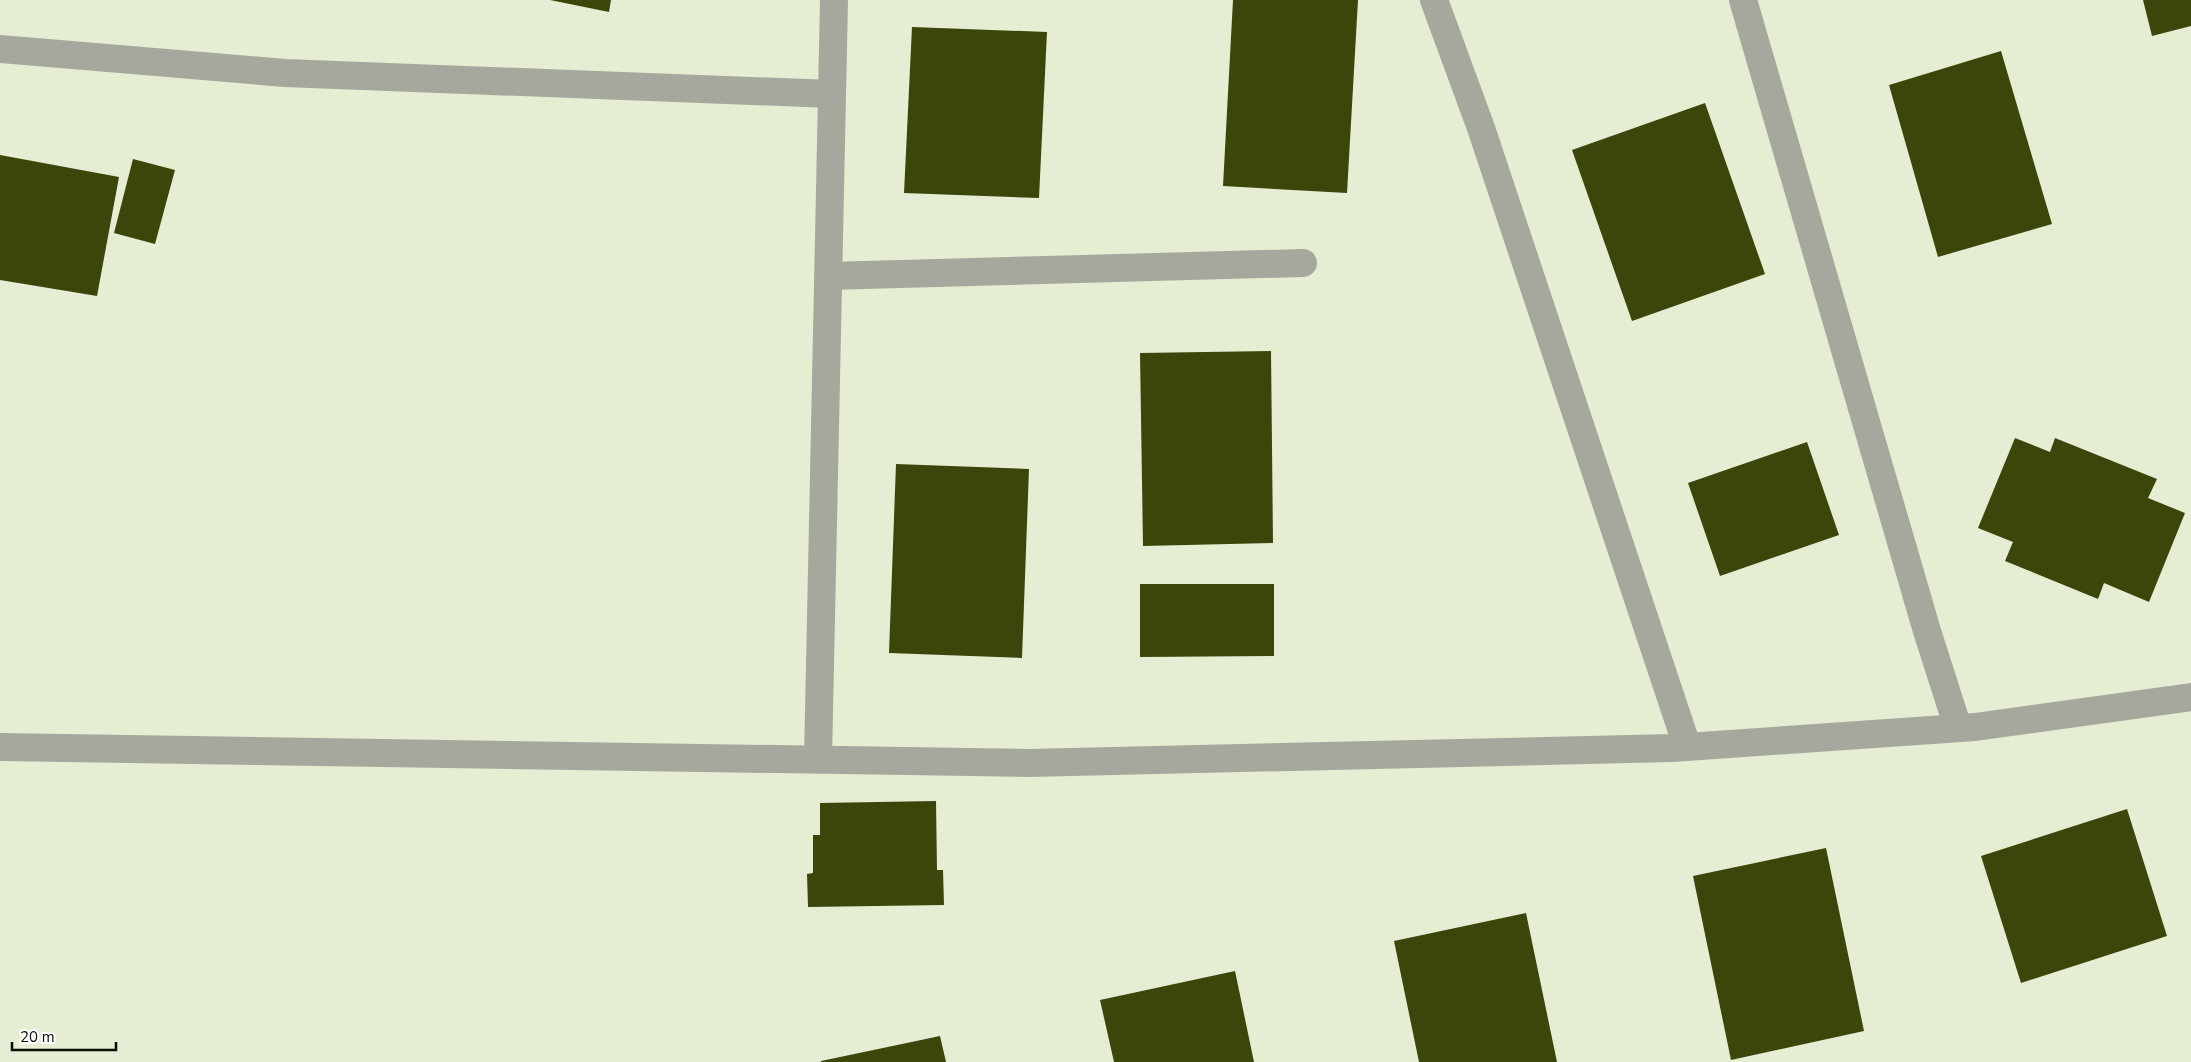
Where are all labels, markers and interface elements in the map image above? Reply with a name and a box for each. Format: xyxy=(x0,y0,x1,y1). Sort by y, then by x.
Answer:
scale bar xyxy=(12,1020,116,1052)
text: 20 m xyxy=(20,1027,55,1047)

